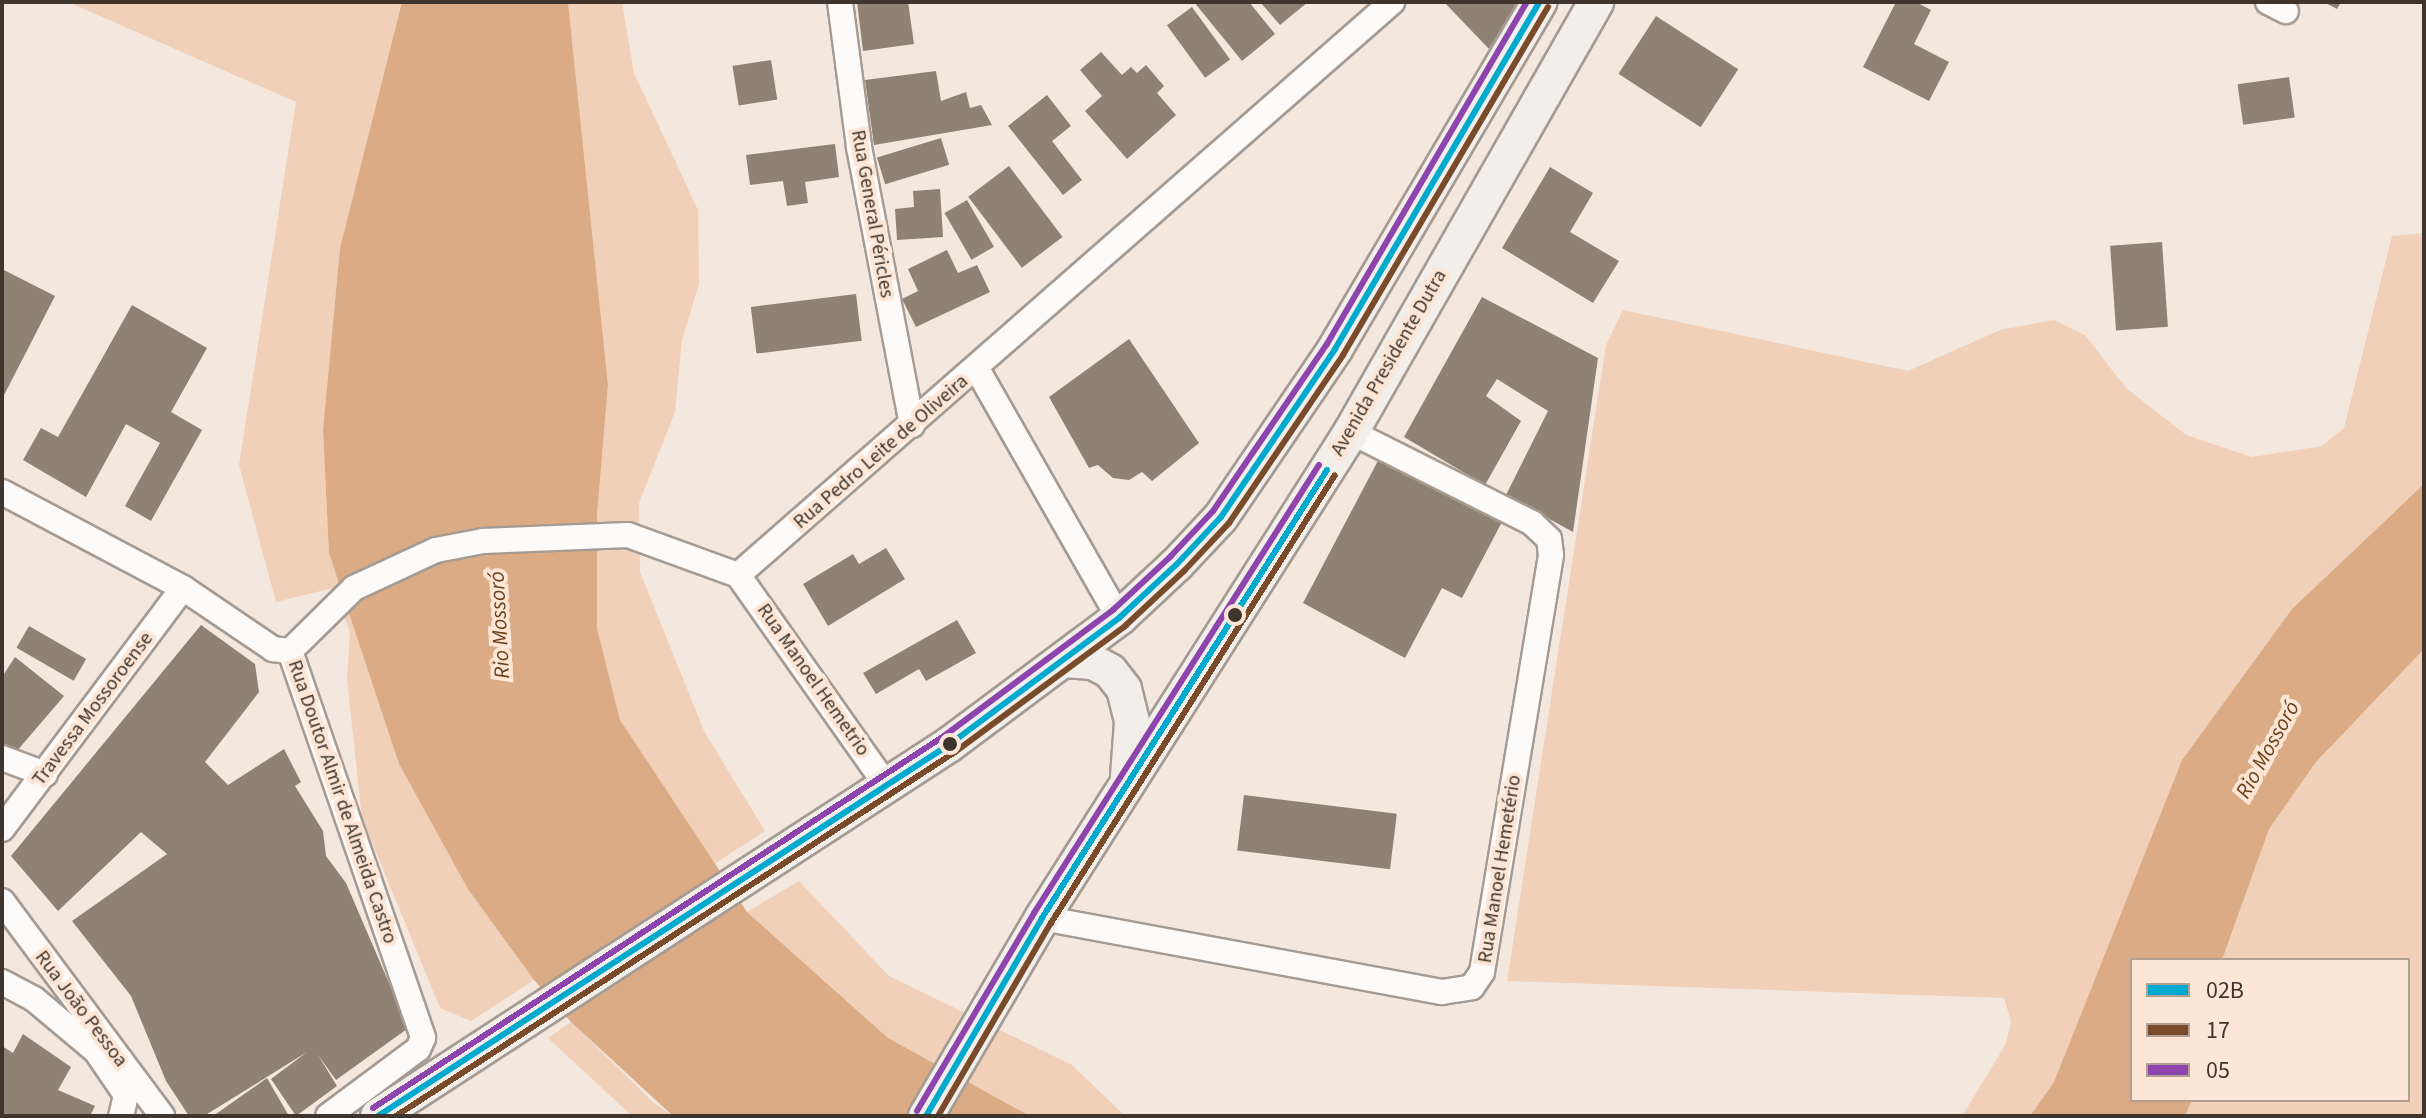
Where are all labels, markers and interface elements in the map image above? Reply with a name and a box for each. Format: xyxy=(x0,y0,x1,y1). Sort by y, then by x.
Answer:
street label: Rua General Péricles xyxy=(845,128,899,300)
street label: Avenida Presidente Dutra xyxy=(1326,266,1452,460)
street label: Rua Pedro Leite de Oliveira xyxy=(789,370,973,534)
water label: Rio Mossoró xyxy=(484,571,516,679)
street label: Rua Manoel Hemetrio xyxy=(751,599,875,761)
unlabelled marker xyxy=(1227,607,1243,623)
street label: Travessa Mossoroense xyxy=(27,627,159,791)
street label: Rua Doutor Almir de Almeida Castro xyxy=(282,657,402,947)
water label: Rio Mossoró xyxy=(2230,697,2306,803)
unlabelled marker xyxy=(942,736,958,752)
street label: Rua Manoel Hemetério xyxy=(1473,773,1527,965)
street label: Rua João Pessoa xyxy=(29,946,133,1072)
legend xyxy=(2130,958,2410,1102)
text: 02B xyxy=(2206,973,2244,1008)
text: 17 xyxy=(2206,1013,2230,1048)
text: 05 xyxy=(2206,1053,2230,1088)

